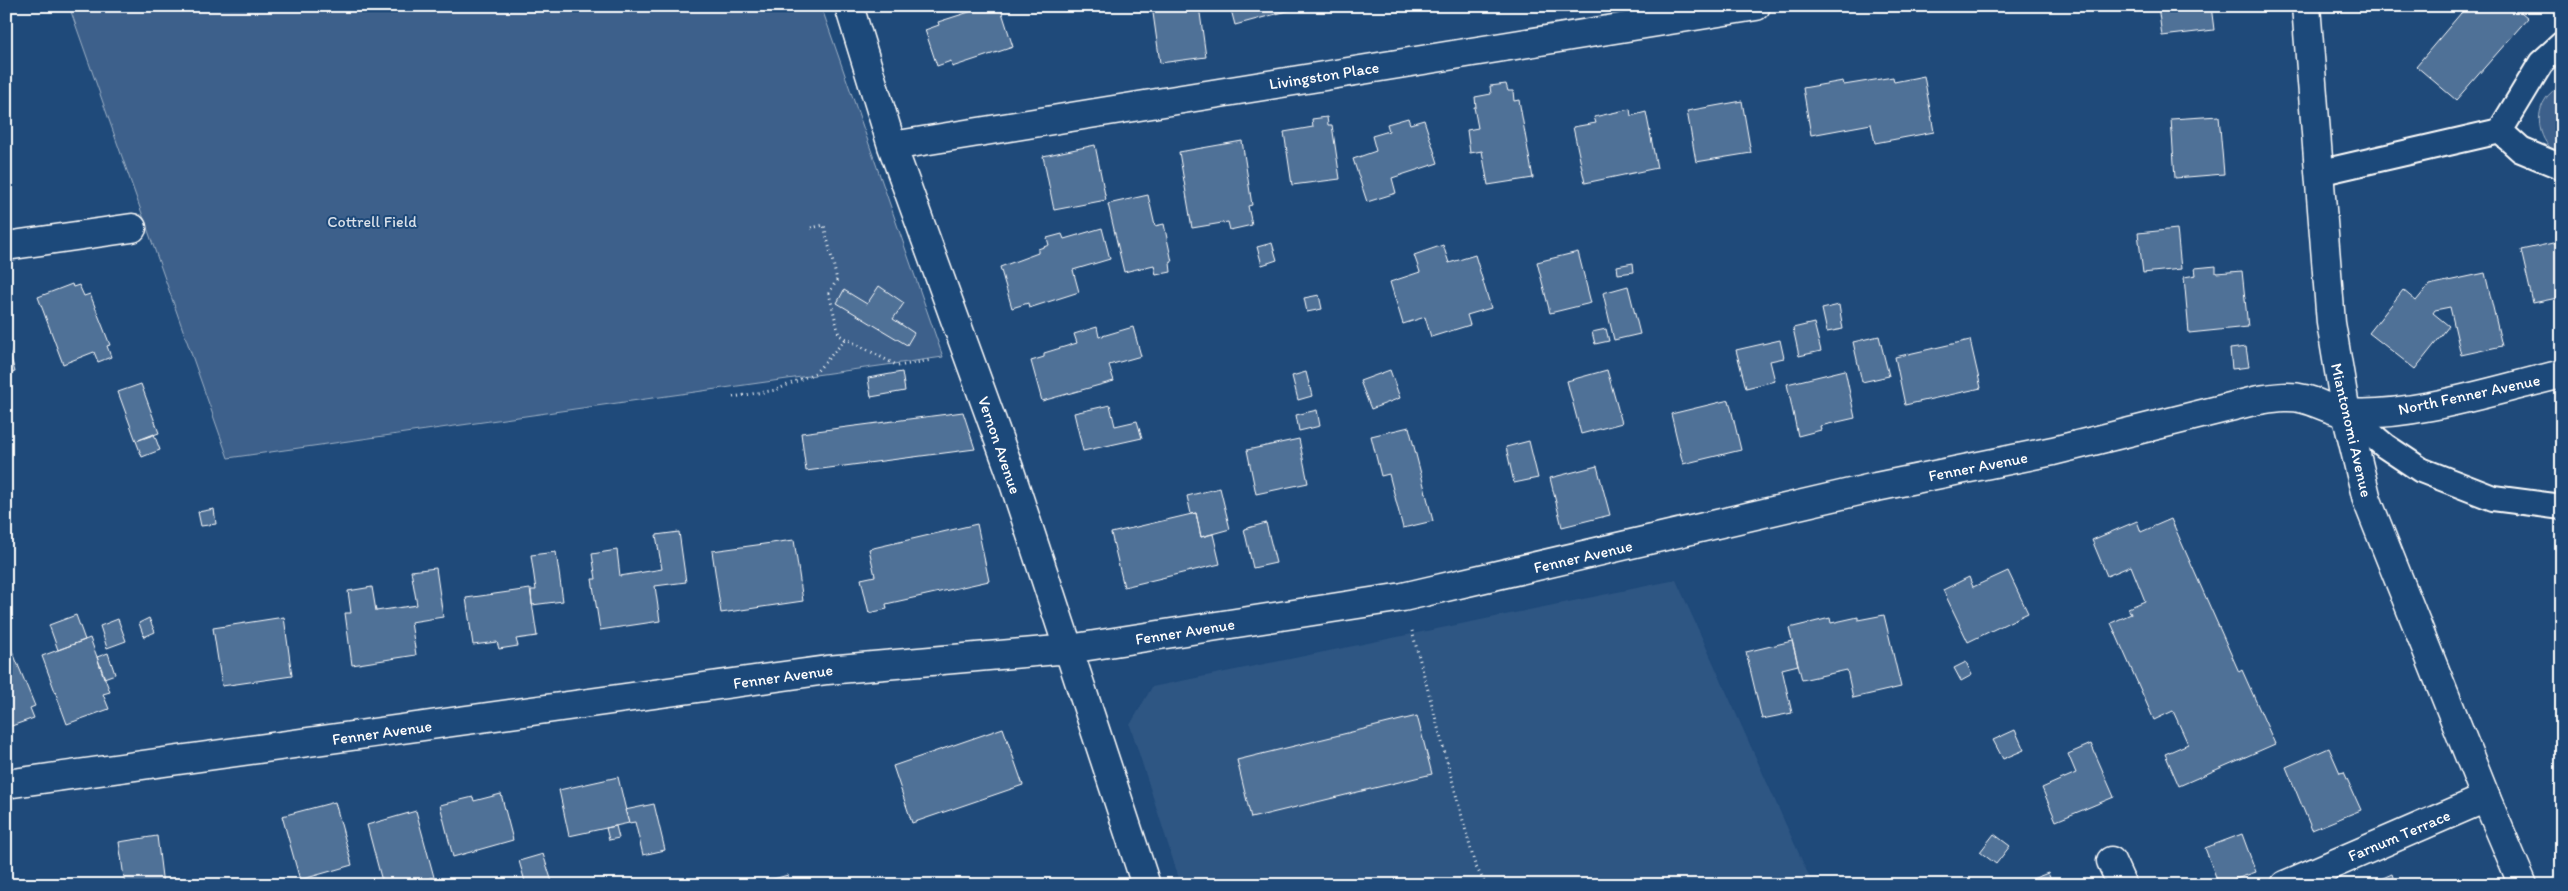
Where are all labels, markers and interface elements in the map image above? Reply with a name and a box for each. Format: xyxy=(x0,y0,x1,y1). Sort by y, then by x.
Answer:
street label: Livingston Place xyxy=(1268,57,1380,94)
park label: Cottrell Field xyxy=(327,212,417,231)
street label: Miantonomi Avenue xyxy=(2327,361,2376,499)
street label: North Fenner Avenue xyxy=(2396,370,2542,419)
street label: Vernon Avenue xyxy=(974,394,1025,497)
street label: Fenner Avenue xyxy=(1927,448,2029,485)
street label: Fenner Avenue xyxy=(1532,536,1634,577)
street label: Fenner Avenue xyxy=(1134,614,1236,649)
street label: Fenner Avenue xyxy=(732,660,834,693)
street label: Fenner Avenue xyxy=(331,716,433,749)
street label: Farnum Terrace xyxy=(2345,805,2453,866)

